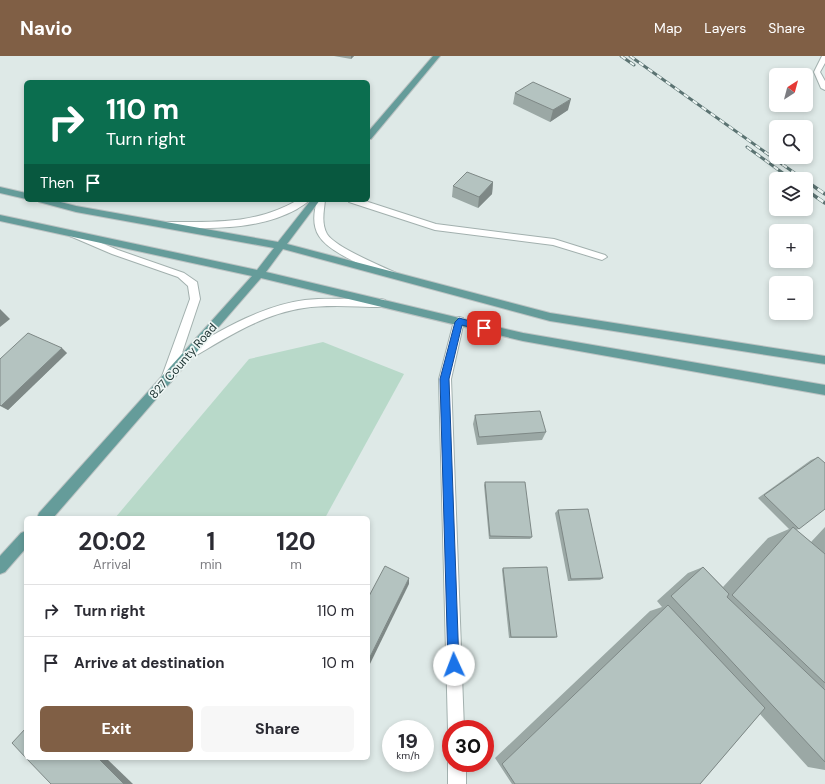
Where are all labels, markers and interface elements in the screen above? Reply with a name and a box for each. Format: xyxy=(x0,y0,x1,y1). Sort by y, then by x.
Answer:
text: Navio xyxy=(20,16,72,41)
text: Map xyxy=(654,19,682,37)
text: Layers xyxy=(704,19,746,37)
text: Share xyxy=(768,19,805,37)
north arrow xyxy=(769,68,813,112)
map controls xyxy=(769,68,813,320)
text: 110 m xyxy=(106,91,179,128)
icon: right xyxy=(40,96,92,148)
button: search xyxy=(769,120,813,164)
text: Turn right xyxy=(106,127,186,151)
icon: arrive xyxy=(82,172,104,194)
button: layers xyxy=(769,172,813,216)
text: Then xyxy=(40,173,74,193)
button: + xyxy=(769,224,813,268)
button: − xyxy=(769,276,813,320)
pin xyxy=(467,311,501,345)
icon: arrive xyxy=(473,317,495,339)
street label: 827 County Road xyxy=(146,320,220,402)
text: 20:02 xyxy=(78,526,146,557)
text: 1 xyxy=(207,526,215,557)
text: 120 xyxy=(276,526,316,557)
text: Arrival xyxy=(93,556,131,573)
text: min xyxy=(200,556,222,573)
text: m xyxy=(290,556,302,573)
icon: right xyxy=(40,600,62,622)
text: Turn right xyxy=(74,601,145,621)
text: 110 m xyxy=(317,601,354,621)
position arrow xyxy=(433,644,475,686)
icon: arrive xyxy=(40,652,62,674)
text: Arrive at destination xyxy=(74,653,225,673)
text: 10 m xyxy=(322,653,354,673)
button: Exit xyxy=(40,706,193,752)
button: Share xyxy=(201,706,354,752)
speed limit sign: 30 xyxy=(442,720,494,772)
text: 19 xyxy=(398,728,418,754)
text: km/h xyxy=(396,749,420,762)

